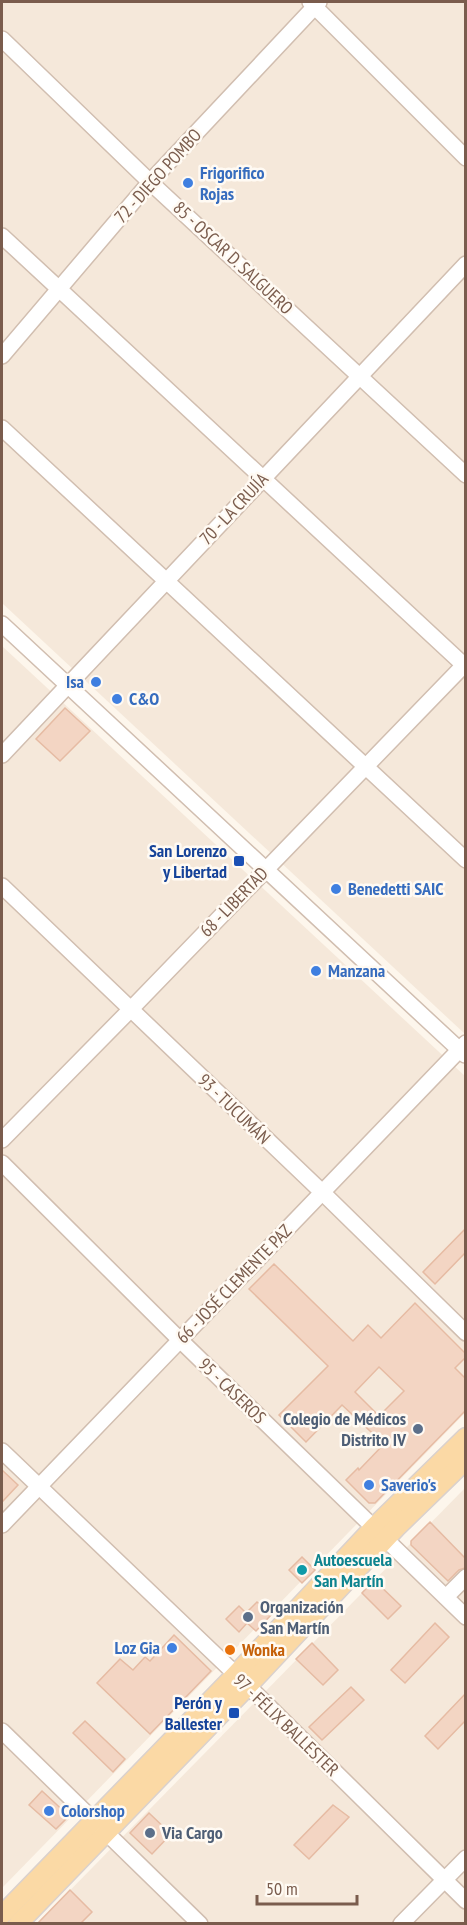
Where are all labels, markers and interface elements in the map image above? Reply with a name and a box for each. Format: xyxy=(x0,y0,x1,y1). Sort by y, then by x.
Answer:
street label: 72 - DIEGO POMBO xyxy=(109,124,206,228)
place label: Frigorifico Rojas xyxy=(200,161,265,205)
marker: Frigorifico Rojas xyxy=(181,176,195,190)
street label: 85 - OSCAR D. SALGUERO xyxy=(169,196,298,319)
street label: 70 - LA CRUJÍA xyxy=(194,467,273,550)
place label: Isa xyxy=(66,670,84,693)
marker: Isa xyxy=(89,675,103,689)
place label: C&O xyxy=(129,687,159,710)
marker: C&O xyxy=(110,692,124,706)
place label: San Lorenzo y Libertad xyxy=(149,839,227,883)
marker: San Lorenzo y Libertad xyxy=(232,854,246,868)
street label: 68 - LIBERTAD xyxy=(195,862,273,941)
place label: Benedetti SAIC xyxy=(348,877,444,900)
marker: Benedetti SAIC xyxy=(329,882,343,896)
place label: Manzana xyxy=(328,959,385,982)
marker: Manzana xyxy=(309,964,323,978)
street label: 93 - TUCUMÁN xyxy=(193,1068,275,1149)
street label: 66 - JOSÉ CLEMENTE PAZ xyxy=(171,1219,296,1348)
street label: 95 - CASEROS xyxy=(194,1353,271,1429)
place label: Colegio de Médicos Distrito IV xyxy=(283,1407,407,1451)
marker: Colegio de Médicos Distrito IV xyxy=(411,1422,425,1436)
place label: Saverio's xyxy=(381,1473,436,1496)
marker: Saverio's xyxy=(362,1478,376,1492)
place label: Autoescuela San Martín xyxy=(313,1548,392,1592)
marker: Autoescuela San Martín xyxy=(295,1563,309,1577)
place label: Organización San Martín xyxy=(260,1595,344,1639)
marker: Organización San Martín xyxy=(241,1610,255,1624)
place label: Loz Gia xyxy=(115,1636,160,1659)
place label: Wonka xyxy=(241,1638,285,1661)
marker: Loz Gia xyxy=(165,1641,179,1655)
marker: Wonka xyxy=(223,1643,237,1657)
street label: 97 - FÉLIX BALLESTER xyxy=(229,1668,344,1781)
place label: Perón y Ballester xyxy=(165,1691,223,1735)
marker: Perón y Ballester xyxy=(227,1706,241,1720)
place label: Colorshop xyxy=(61,1799,125,1822)
marker: Colorshop xyxy=(42,1804,56,1818)
place label: Via Cargo xyxy=(161,1821,223,1844)
marker: Via Cargo xyxy=(143,1826,157,1840)
scale bar xyxy=(257,1868,358,1906)
text: 50 m xyxy=(266,1877,298,1900)

